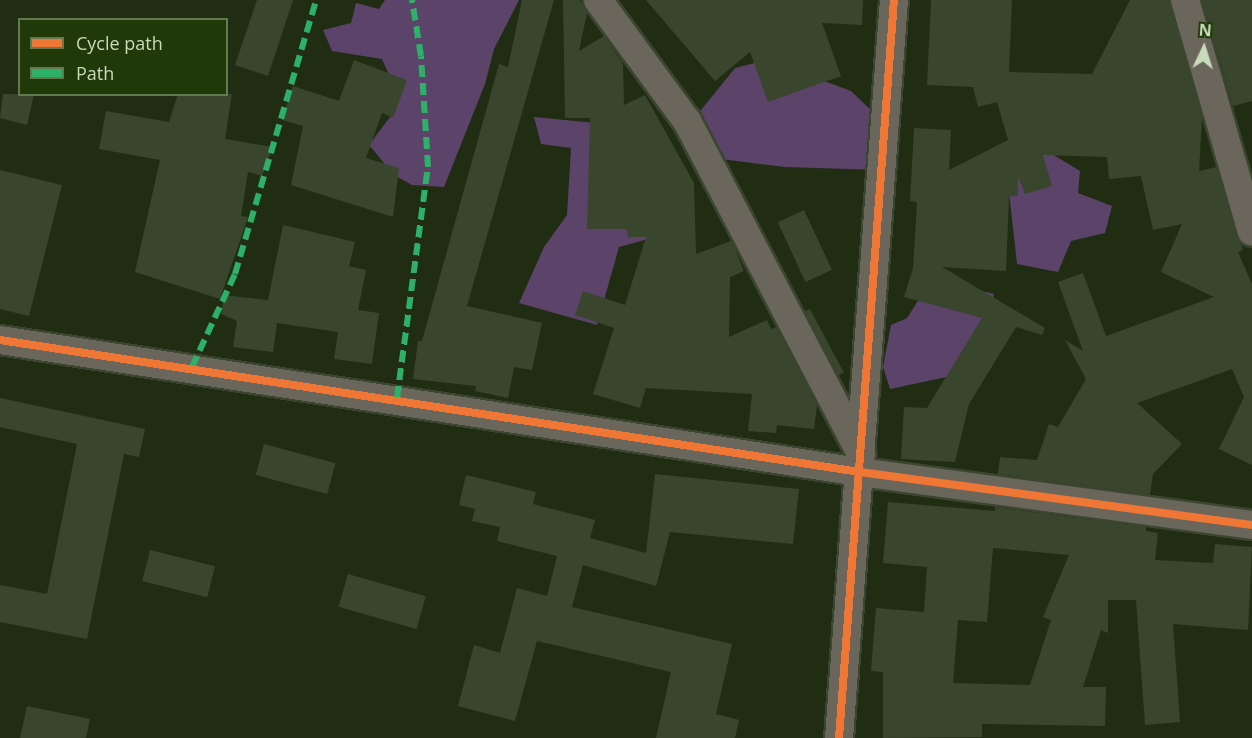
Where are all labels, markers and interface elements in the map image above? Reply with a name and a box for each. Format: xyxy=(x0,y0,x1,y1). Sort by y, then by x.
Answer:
legend xyxy=(18,18,228,96)
north arrow xyxy=(1174,18,1234,78)
text: N xyxy=(1198,19,1213,41)
text: Cycle path xyxy=(76,31,163,55)
text: Path xyxy=(76,61,114,85)

